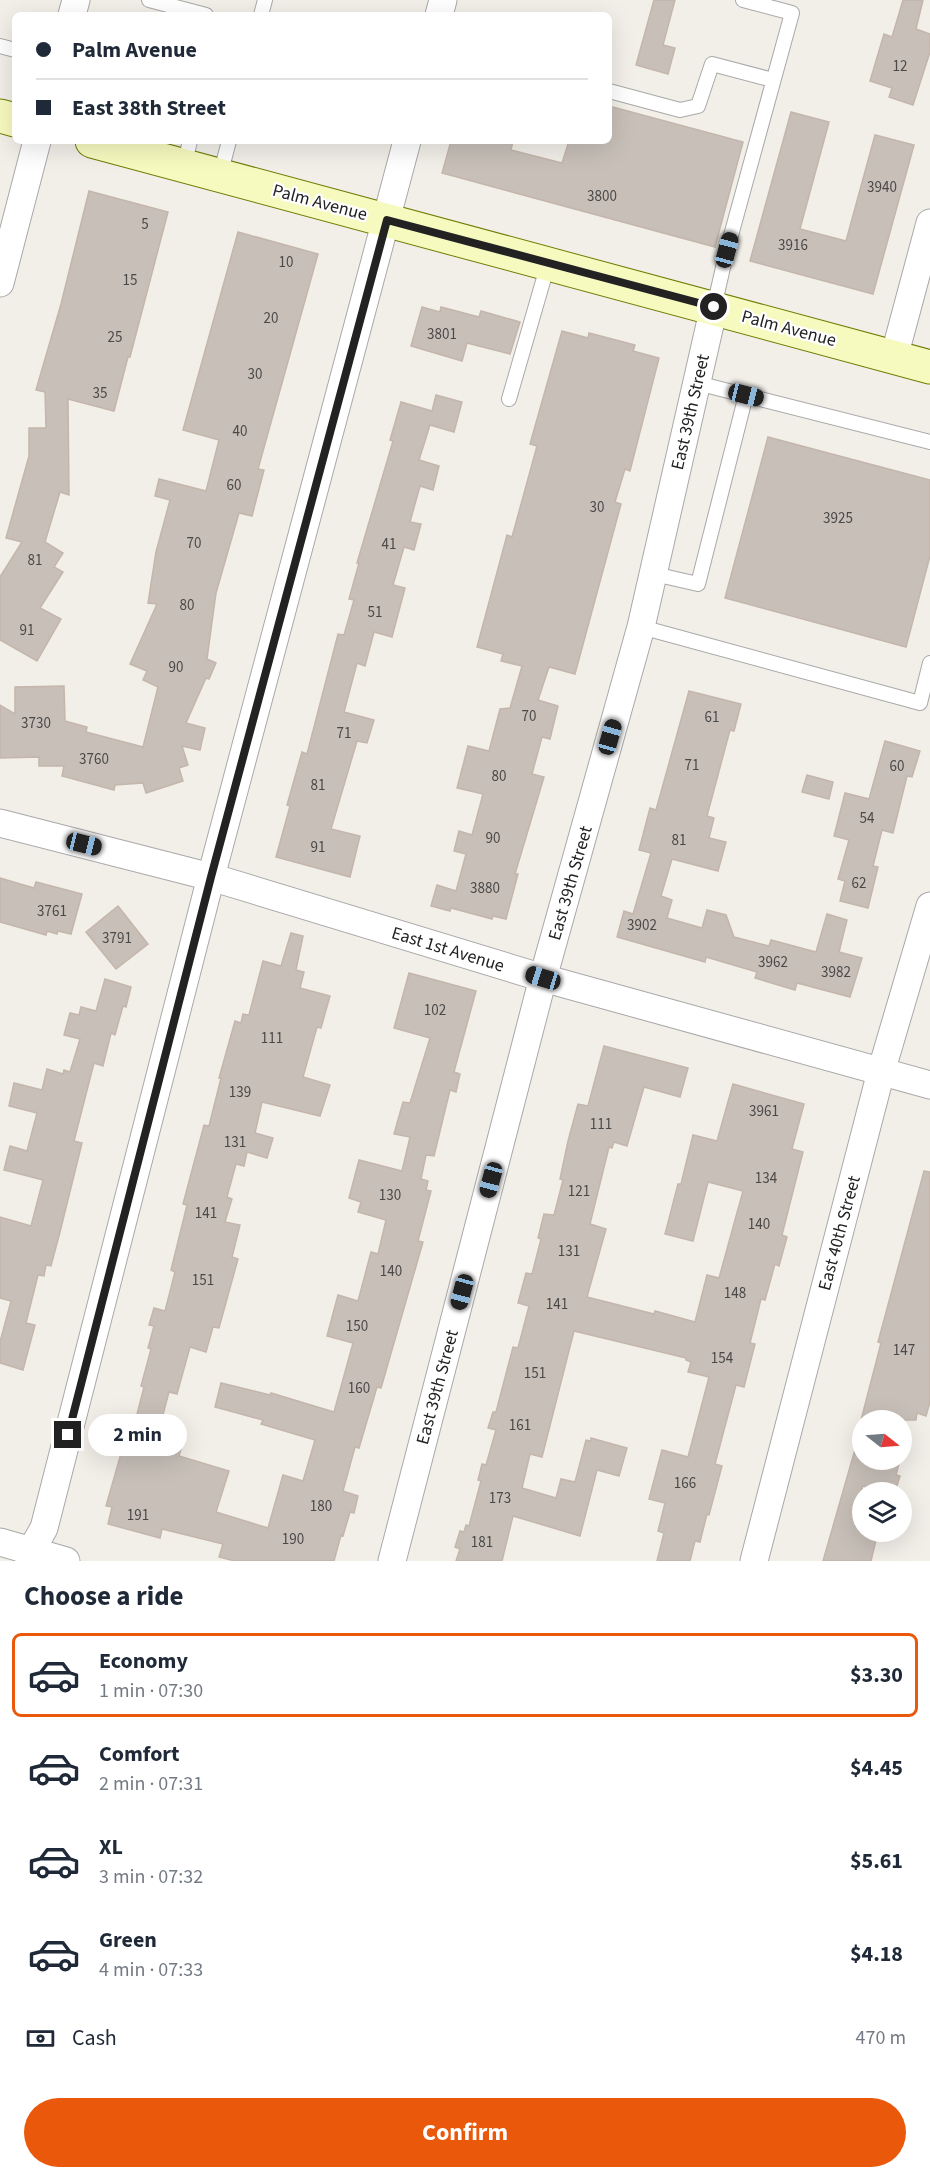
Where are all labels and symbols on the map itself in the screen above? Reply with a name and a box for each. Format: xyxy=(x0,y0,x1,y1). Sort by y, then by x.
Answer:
house number: 12 xyxy=(893,56,907,77)
house number: 3940 xyxy=(867,177,897,198)
street label: Palm Avenue xyxy=(270,178,370,227)
house number: 3800 xyxy=(587,186,617,207)
house number: 5 xyxy=(141,214,149,235)
car xyxy=(714,230,740,270)
house number: 3916 xyxy=(778,235,808,256)
house number: 10 xyxy=(279,252,293,273)
house number: 15 xyxy=(123,270,137,291)
route start xyxy=(700,293,727,320)
street label: Palm Avenue xyxy=(739,304,839,353)
house number: 20 xyxy=(264,308,278,329)
house number: 3801 xyxy=(427,324,457,345)
house number: 25 xyxy=(108,327,122,348)
street label: East 39th Street xyxy=(665,352,716,472)
house number: 30 xyxy=(248,364,262,385)
car xyxy=(726,382,766,408)
house number: 35 xyxy=(93,383,107,404)
house number: 40 xyxy=(233,421,247,442)
house number: 60 xyxy=(227,475,241,496)
house number: 30 xyxy=(590,497,604,518)
house number: 3925 xyxy=(823,508,853,529)
house number: 70 xyxy=(187,533,201,554)
house number: 41 xyxy=(382,534,396,555)
house number: 81 xyxy=(28,550,42,571)
house number: 80 xyxy=(180,595,194,616)
house number: 51 xyxy=(368,602,382,623)
house number: 91 xyxy=(20,620,34,641)
house number: 90 xyxy=(169,657,183,678)
house number: 70 xyxy=(522,706,536,727)
house number: 61 xyxy=(705,707,719,728)
house number: 3730 xyxy=(21,713,51,734)
car xyxy=(596,717,624,757)
house number: 71 xyxy=(337,723,351,744)
house number: 3760 xyxy=(79,749,109,770)
house number: 71 xyxy=(685,755,699,776)
house number: 60 xyxy=(890,756,904,777)
house number: 80 xyxy=(492,766,506,787)
house number: 81 xyxy=(311,775,325,796)
house number: 54 xyxy=(860,808,875,829)
street label: East 39th Street xyxy=(542,823,599,943)
house number: 90 xyxy=(486,828,500,849)
house number: 81 xyxy=(672,830,686,851)
car xyxy=(64,831,104,857)
house number: 91 xyxy=(311,837,325,858)
house number: 62 xyxy=(852,873,866,894)
house number: 3880 xyxy=(470,878,500,899)
house number: 3761 xyxy=(37,901,67,922)
house number: 3902 xyxy=(627,915,657,936)
street label: East 1st Avenue xyxy=(388,920,507,979)
house number: 3791 xyxy=(102,928,132,949)
house number: 3962 xyxy=(758,952,788,973)
house number: 3982 xyxy=(821,962,851,983)
car xyxy=(523,964,563,992)
house number: 102 xyxy=(424,1000,446,1021)
house number: 111 xyxy=(261,1028,283,1049)
house number: 139 xyxy=(229,1082,251,1103)
house number: 3961 xyxy=(749,1101,779,1122)
house number: 111 xyxy=(590,1114,612,1135)
house number: 131 xyxy=(224,1132,246,1153)
car xyxy=(478,1160,504,1200)
house number: 134 xyxy=(755,1168,778,1189)
street label: East 40th Street xyxy=(812,1173,867,1293)
house number: 121 xyxy=(568,1181,590,1202)
house number: 130 xyxy=(379,1185,401,1206)
house number: 141 xyxy=(195,1203,217,1224)
house number: 140 xyxy=(748,1214,770,1235)
house number: 131 xyxy=(558,1241,580,1262)
house number: 140 xyxy=(380,1261,402,1282)
house number: 151 xyxy=(192,1270,214,1291)
car xyxy=(449,1272,475,1312)
house number: 148 xyxy=(724,1283,746,1304)
house number: 141 xyxy=(546,1294,568,1315)
house number: 150 xyxy=(346,1316,368,1337)
street label: East 39th Street xyxy=(410,1327,465,1447)
house number: 147 xyxy=(893,1340,915,1361)
house number: 154 xyxy=(711,1348,734,1369)
house number: 151 xyxy=(524,1363,546,1384)
house number: 160 xyxy=(348,1378,370,1399)
north arrow xyxy=(852,1410,912,1470)
callout: 2 min xyxy=(89,1414,188,1456)
house number: 161 xyxy=(509,1415,531,1436)
route end xyxy=(54,1421,81,1448)
house number: 166 xyxy=(674,1473,696,1494)
house number: 173 xyxy=(489,1488,511,1509)
house number: 180 xyxy=(310,1496,332,1517)
house number: 191 xyxy=(127,1505,149,1526)
house number: 190 xyxy=(282,1529,304,1550)
house number: 181 xyxy=(471,1532,493,1553)

